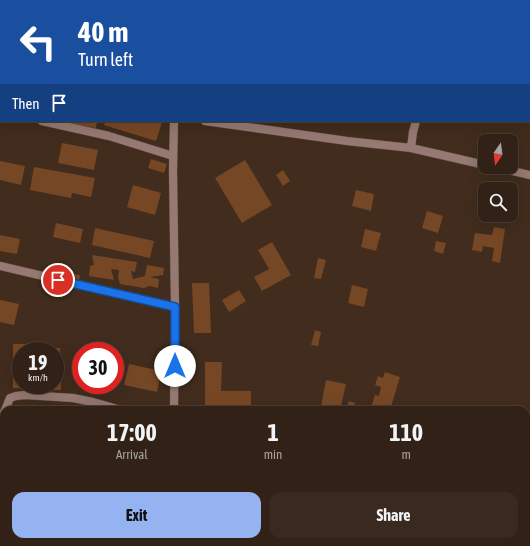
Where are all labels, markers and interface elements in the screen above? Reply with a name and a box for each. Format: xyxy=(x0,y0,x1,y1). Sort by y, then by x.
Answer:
icon: left xyxy=(12,16,64,68)
text: 40 m xyxy=(78,16,128,48)
text: Turn left xyxy=(78,49,133,70)
icon: arrive xyxy=(48,92,70,114)
text: Then xyxy=(12,95,40,112)
north arrow xyxy=(478,134,518,174)
map controls xyxy=(478,134,518,222)
button: search xyxy=(478,182,518,222)
pin xyxy=(41,263,75,297)
icon: arrive xyxy=(47,269,69,291)
speed limit sign: 30 xyxy=(72,342,124,394)
position arrow xyxy=(154,345,196,387)
text: 19 xyxy=(29,351,47,374)
text: km/h xyxy=(28,372,48,383)
text: 17:00 xyxy=(107,419,157,446)
text: 1 xyxy=(267,419,279,446)
text: 110 xyxy=(389,419,423,446)
text: Arrival xyxy=(116,447,148,462)
text: min xyxy=(264,447,282,462)
text: m xyxy=(401,447,411,462)
button: Exit xyxy=(12,492,261,538)
button: Share xyxy=(269,492,518,538)

